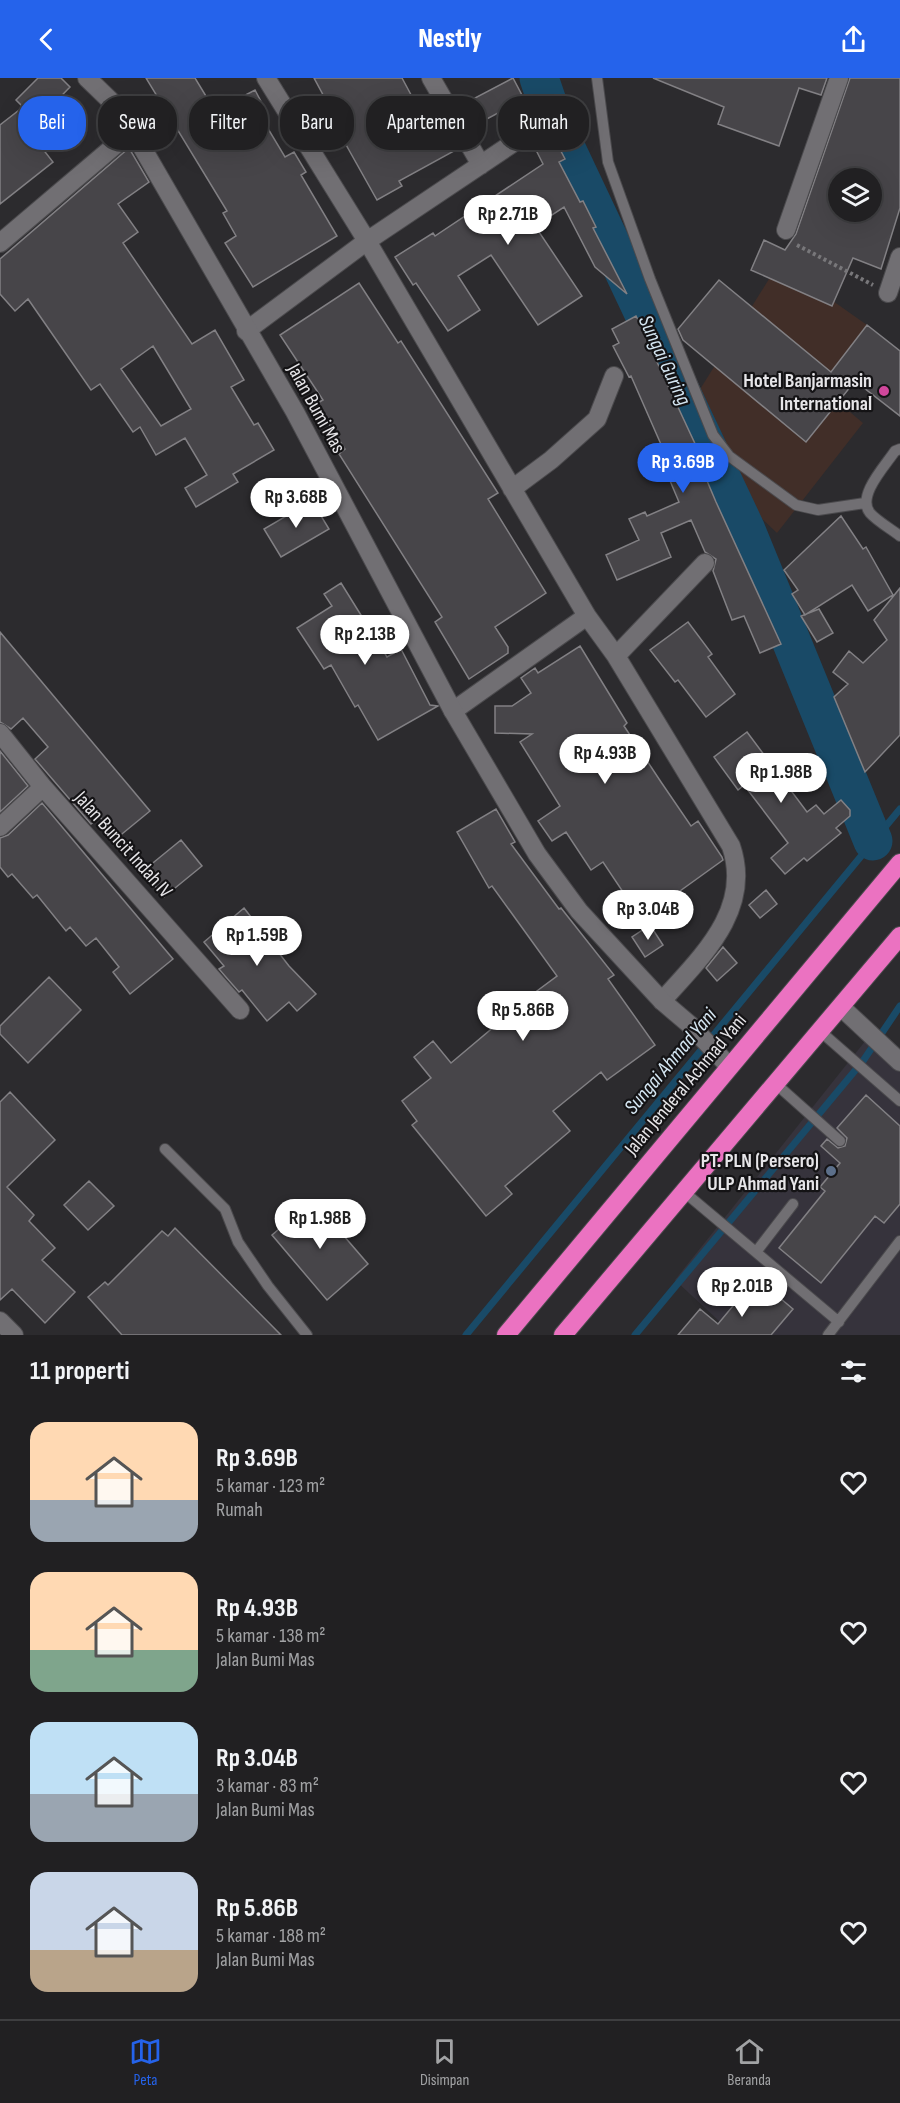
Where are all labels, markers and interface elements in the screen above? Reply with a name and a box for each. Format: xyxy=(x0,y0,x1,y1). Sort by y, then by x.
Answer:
icon: back xyxy=(30,23,63,56)
text: Nestly xyxy=(418,23,482,55)
icon: share xyxy=(837,23,870,56)
chip: Beli xyxy=(18,96,86,150)
chip: Sewa xyxy=(98,96,177,150)
chip: Filter xyxy=(189,96,268,150)
chip: Baru xyxy=(280,96,354,150)
chip: Apartemen xyxy=(366,96,486,150)
chip: Rumah xyxy=(498,96,589,150)
map controls xyxy=(828,168,882,222)
button: layers xyxy=(828,168,882,222)
pin: Rp 2.71B xyxy=(446,195,570,246)
text: Rp 2.71B xyxy=(478,202,538,226)
water label: Sungai Guring xyxy=(633,311,696,410)
street label: Jalan Bumi Mas xyxy=(281,359,351,457)
place label: Hotel Banjarmasin International xyxy=(743,369,872,416)
marker: Hotel Banjarmasin International xyxy=(877,384,891,398)
pin: Rp 3.69B xyxy=(621,443,745,494)
text: Rp 3.69B xyxy=(651,450,715,474)
pin: Rp 3.68B xyxy=(234,478,358,529)
text: Rp 3.68B xyxy=(264,485,328,509)
pin: Rp 2.13B xyxy=(303,615,427,666)
text: Rp 2.13B xyxy=(334,622,396,646)
pin: Rp 4.93B xyxy=(543,734,667,785)
text: Rp 4.93B xyxy=(573,741,637,765)
pin: Rp 1.98B xyxy=(719,753,843,804)
text: Rp 1.98B xyxy=(750,760,812,784)
street label: Jalan Buncit Indah IV xyxy=(68,786,177,903)
pin: Rp 3.04B xyxy=(586,890,710,941)
text: Rp 3.04B xyxy=(617,897,679,921)
pin: Rp 1.59B xyxy=(195,916,319,967)
text: Rp 1.59B xyxy=(226,923,288,947)
pin: Rp 5.86B xyxy=(461,991,585,1042)
text: Rp 5.86B xyxy=(491,998,555,1022)
water label: Sungai Ahmad Yani xyxy=(619,1002,723,1119)
street label: Jalan Jenderal Achmad Yani xyxy=(619,1009,752,1161)
place label: PT. PLN (Persero) ULP Ahmad Yani xyxy=(701,1149,819,1196)
marker: PT. PLN (Persero) ULP Ahmad Yani xyxy=(824,1164,838,1178)
pin: Rp 1.98B xyxy=(258,1199,382,1250)
text: Rp 1.98B xyxy=(289,1206,351,1230)
pin: Rp 2.01B xyxy=(680,1267,804,1318)
text: Rp 2.01B xyxy=(711,1274,773,1298)
icon: filters xyxy=(837,1355,870,1388)
text: 11 properti xyxy=(30,1356,129,1387)
text: Rp 3.69B xyxy=(216,1443,298,1474)
icon: home xyxy=(78,1446,150,1518)
icon: heart xyxy=(837,1466,870,1499)
text: 5 kamar · 123 m² xyxy=(216,1474,325,1498)
text: Rumah xyxy=(216,1498,263,1522)
text: Rp 4.93B xyxy=(216,1593,298,1624)
icon: home xyxy=(78,1596,150,1668)
icon: heart xyxy=(837,1616,870,1649)
text: 5 kamar · 138 m² xyxy=(216,1624,326,1648)
text: Jalan Bumi Mas xyxy=(216,1648,315,1672)
text: Rp 3.04B xyxy=(216,1743,298,1774)
icon: home xyxy=(78,1746,150,1818)
icon: heart xyxy=(837,1766,870,1799)
text: 3 kamar · 83 m² xyxy=(216,1774,319,1798)
text: Jalan Bumi Mas xyxy=(216,1798,315,1822)
text: Rp 5.86B xyxy=(216,1893,298,1924)
icon: home xyxy=(78,1896,150,1968)
icon: heart xyxy=(837,1916,870,1949)
text: 5 kamar · 188 m² xyxy=(216,1924,326,1948)
text: Jalan Bumi Mas xyxy=(216,1948,315,1972)
tab: Peta xyxy=(129,2035,162,2090)
tab: Disimpan xyxy=(420,2035,469,2090)
tab: Beranda xyxy=(727,2035,771,2090)

